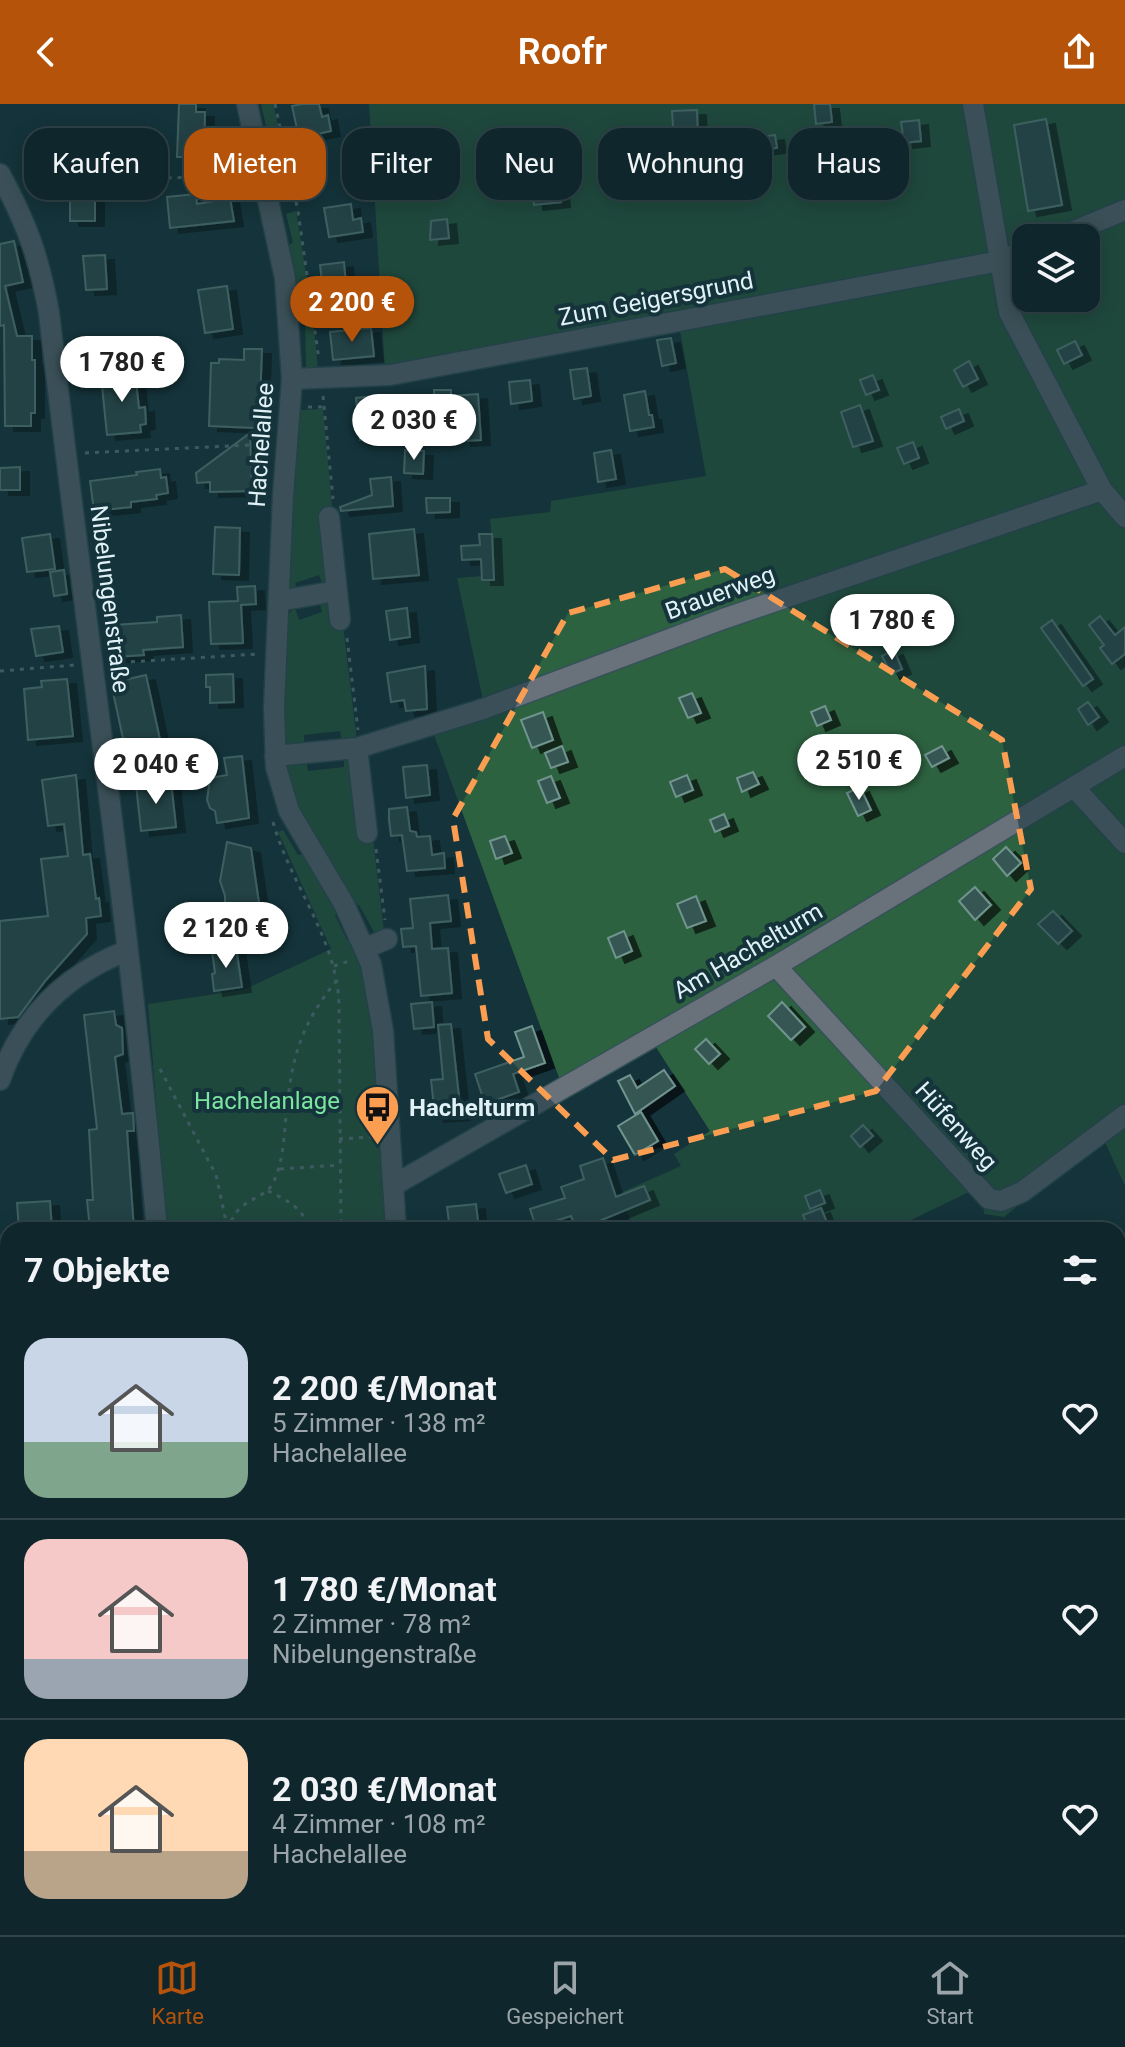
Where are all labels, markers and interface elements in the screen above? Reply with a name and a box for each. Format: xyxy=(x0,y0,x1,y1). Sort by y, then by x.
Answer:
icon: back xyxy=(24,30,68,74)
icon: share xyxy=(1057,30,1101,74)
text: Roofr xyxy=(518,31,607,73)
chip: Kaufen xyxy=(24,128,168,200)
chip: Mieten xyxy=(184,128,326,200)
chip: Filter xyxy=(342,128,460,200)
chip: Neu xyxy=(476,128,582,200)
chip: Wohnung xyxy=(598,128,772,200)
chip: Haus xyxy=(788,128,909,200)
map controls xyxy=(1012,224,1100,312)
button: layers xyxy=(1012,224,1100,312)
street label: Zum Geigersgrund xyxy=(556,266,756,332)
pin: 2 200 € xyxy=(278,276,426,344)
text: 2 200 € xyxy=(308,287,396,317)
pin: 1 780 € xyxy=(48,336,196,404)
text: 1 780 € xyxy=(78,347,166,377)
street label: Hachelallee xyxy=(243,382,279,508)
pin: 2 030 € xyxy=(340,394,488,462)
text: 2 030 € xyxy=(370,405,458,435)
street label: Nibelungenstraße xyxy=(85,504,135,694)
street label: Brauerweg xyxy=(662,560,778,626)
pin: 1 780 € xyxy=(818,594,966,662)
text: 1 780 € xyxy=(848,605,936,635)
pin: 2 510 € xyxy=(785,734,933,802)
pin: 2 040 € xyxy=(82,738,230,806)
text: 2 510 € xyxy=(815,745,903,775)
text: 2 040 € xyxy=(112,749,200,779)
street label: Am Hachelturm xyxy=(668,897,828,1005)
pin: 2 120 € xyxy=(152,902,300,970)
text: 2 120 € xyxy=(182,913,270,943)
street label: Hüfenweg xyxy=(909,1076,1003,1176)
bus stop icon: Hachelturm xyxy=(354,1084,402,1147)
park label: Hachelanlage xyxy=(194,1087,340,1115)
place label: Hachelturm xyxy=(409,1094,535,1122)
icon: filters xyxy=(1058,1248,1102,1292)
text: 7 Objekte xyxy=(24,1250,170,1290)
text: 2 200 €/Monat xyxy=(272,1368,497,1408)
icon: home xyxy=(88,1370,184,1466)
icon: heart xyxy=(1058,1396,1102,1440)
text: 5 Zimmer · 138 m² xyxy=(272,1408,485,1438)
text: Hachelallee xyxy=(272,1438,407,1468)
text: 1 780 €/Monat xyxy=(272,1569,497,1609)
icon: home xyxy=(88,1571,184,1667)
icon: heart xyxy=(1058,1597,1102,1641)
text: 2 Zimmer · 78 m² xyxy=(272,1609,471,1639)
text: Nibelungenstraße xyxy=(272,1639,477,1669)
text: 2 030 €/Monat xyxy=(272,1769,497,1809)
icon: home xyxy=(88,1771,184,1867)
icon: heart xyxy=(1058,1797,1102,1841)
text: 4 Zimmer · 108 m² xyxy=(272,1809,485,1839)
text: Hachelallee xyxy=(272,1839,407,1869)
tab: Karte xyxy=(151,1956,204,2029)
tab: Gespeichert xyxy=(506,1956,624,2029)
tab: Start xyxy=(926,1956,974,2029)

